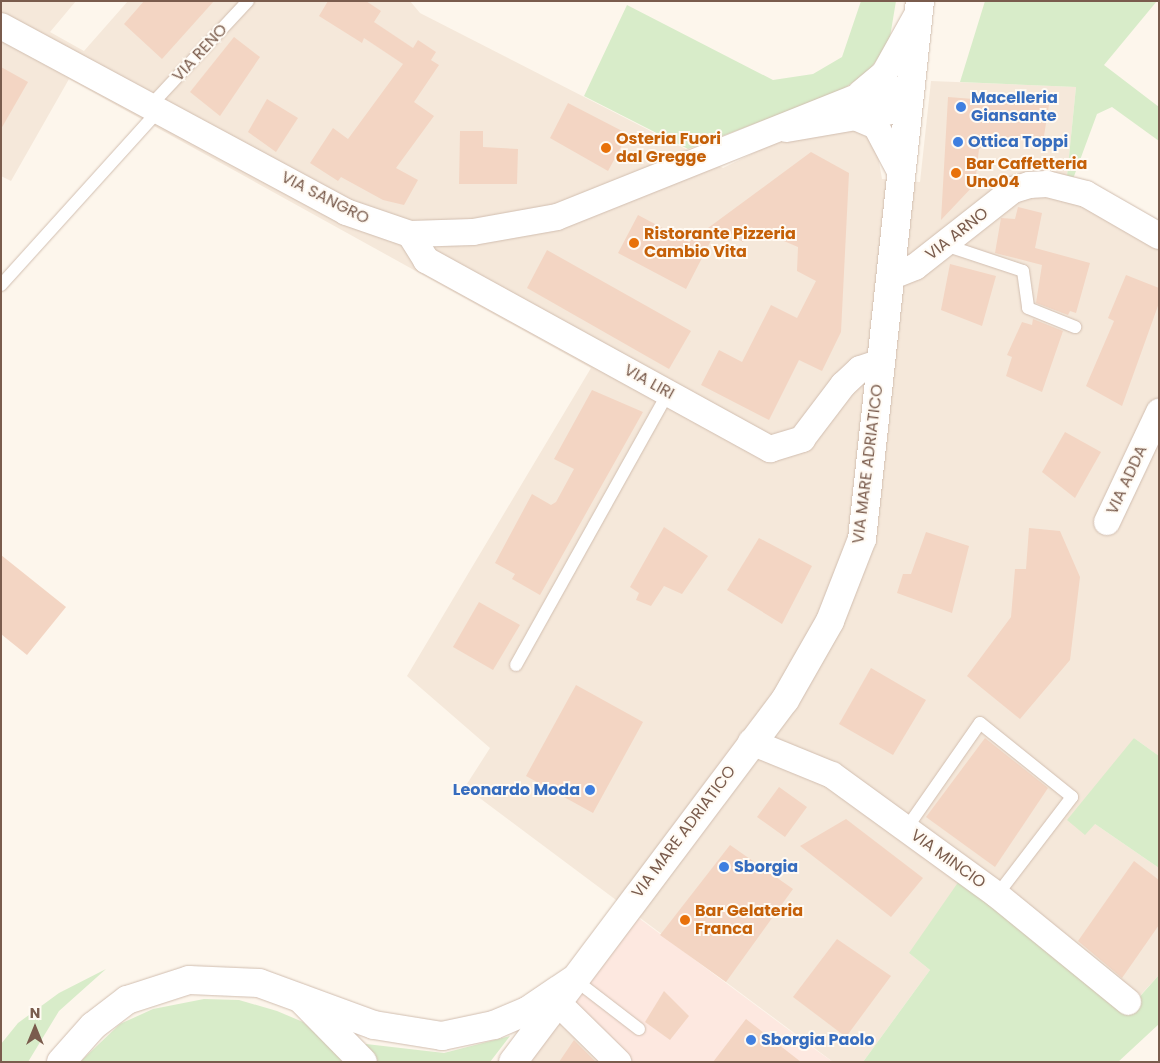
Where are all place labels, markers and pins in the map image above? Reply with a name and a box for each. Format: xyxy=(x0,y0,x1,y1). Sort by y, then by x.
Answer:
place label: Macelleria Giansante xyxy=(971,88,1058,126)
marker: Macelleria Giansante xyxy=(955,101,967,113)
place label: Osteria Fuori dal Gregge xyxy=(616,129,721,167)
place label: Ottica Toppi xyxy=(968,132,1068,152)
marker: Ottica Toppi xyxy=(952,136,964,148)
marker: Osteria Fuori dal Gregge xyxy=(600,142,612,154)
place label: Bar Caffetteria Uno04 xyxy=(966,154,1087,192)
marker: Bar Caffetteria Uno04 xyxy=(950,167,962,179)
place label: Ristorante Pizzeria Cambio Vita xyxy=(644,224,796,262)
marker: Ristorante Pizzeria Cambio Vita xyxy=(628,237,640,249)
place label: Leonardo Moda xyxy=(453,780,580,800)
marker: Leonardo Moda xyxy=(584,784,596,796)
place label: Sborgia xyxy=(734,857,798,877)
marker: Sborgia xyxy=(718,861,730,873)
place label: Bar Gelateria Franca xyxy=(695,901,803,939)
marker: Bar Gelateria Franca xyxy=(679,914,691,926)
place label: Sborgia Paolo xyxy=(761,1030,875,1050)
marker: Sborgia Paolo xyxy=(745,1034,757,1046)

